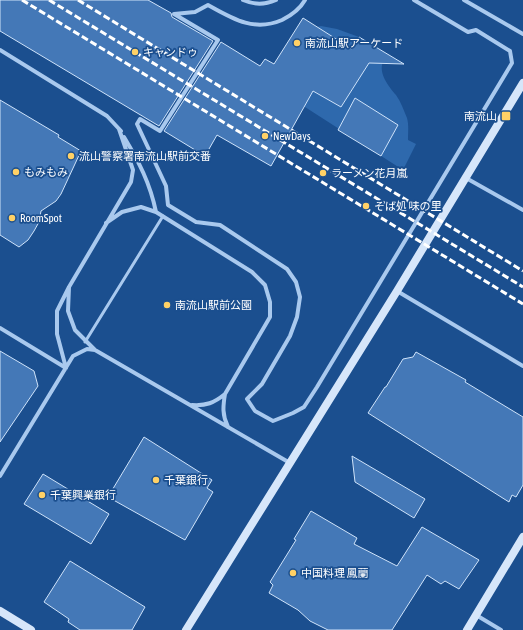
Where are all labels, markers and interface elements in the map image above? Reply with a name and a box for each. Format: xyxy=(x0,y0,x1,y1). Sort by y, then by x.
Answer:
place label: 南流山駅アーケード xyxy=(305,37,403,49)
marker: 南流山駅アーケード xyxy=(292,38,302,48)
place label: キャンドゥ xyxy=(143,46,198,58)
marker: キャンドゥ xyxy=(130,47,140,57)
place label: 南流山 xyxy=(464,110,497,122)
marker: 南流山 xyxy=(500,110,512,122)
place label: NewDays xyxy=(273,130,311,142)
marker: NewDays xyxy=(260,131,270,141)
place label: 流山警察署南流山駅前交番 xyxy=(79,150,211,162)
marker: 流山警察署南流山駅前交番 xyxy=(66,151,76,161)
place label: もみもみ xyxy=(24,166,68,178)
marker: もみもみ xyxy=(11,167,21,177)
place label: ラーメン花月嵐 xyxy=(331,167,408,179)
marker: ラーメン花月嵐 xyxy=(318,168,328,178)
place label: そば処 味の里 xyxy=(374,200,442,212)
marker: そば処 味の里 xyxy=(361,201,371,211)
place label: RoomSpot xyxy=(20,212,62,224)
marker: RoomSpot xyxy=(7,213,17,223)
place label: 南流山駅前公園 xyxy=(175,299,252,311)
marker: 南流山駅前公園 xyxy=(162,300,172,310)
place label: 千葉銀行 xyxy=(164,474,208,486)
marker: 千葉銀行 xyxy=(151,475,161,485)
place label: 千葉興業銀行 xyxy=(50,489,116,501)
marker: 千葉興業銀行 xyxy=(37,490,47,500)
place label: 中国料理 鳳蘭 xyxy=(301,567,369,579)
marker: 中国料理 鳳蘭 xyxy=(288,568,298,578)

